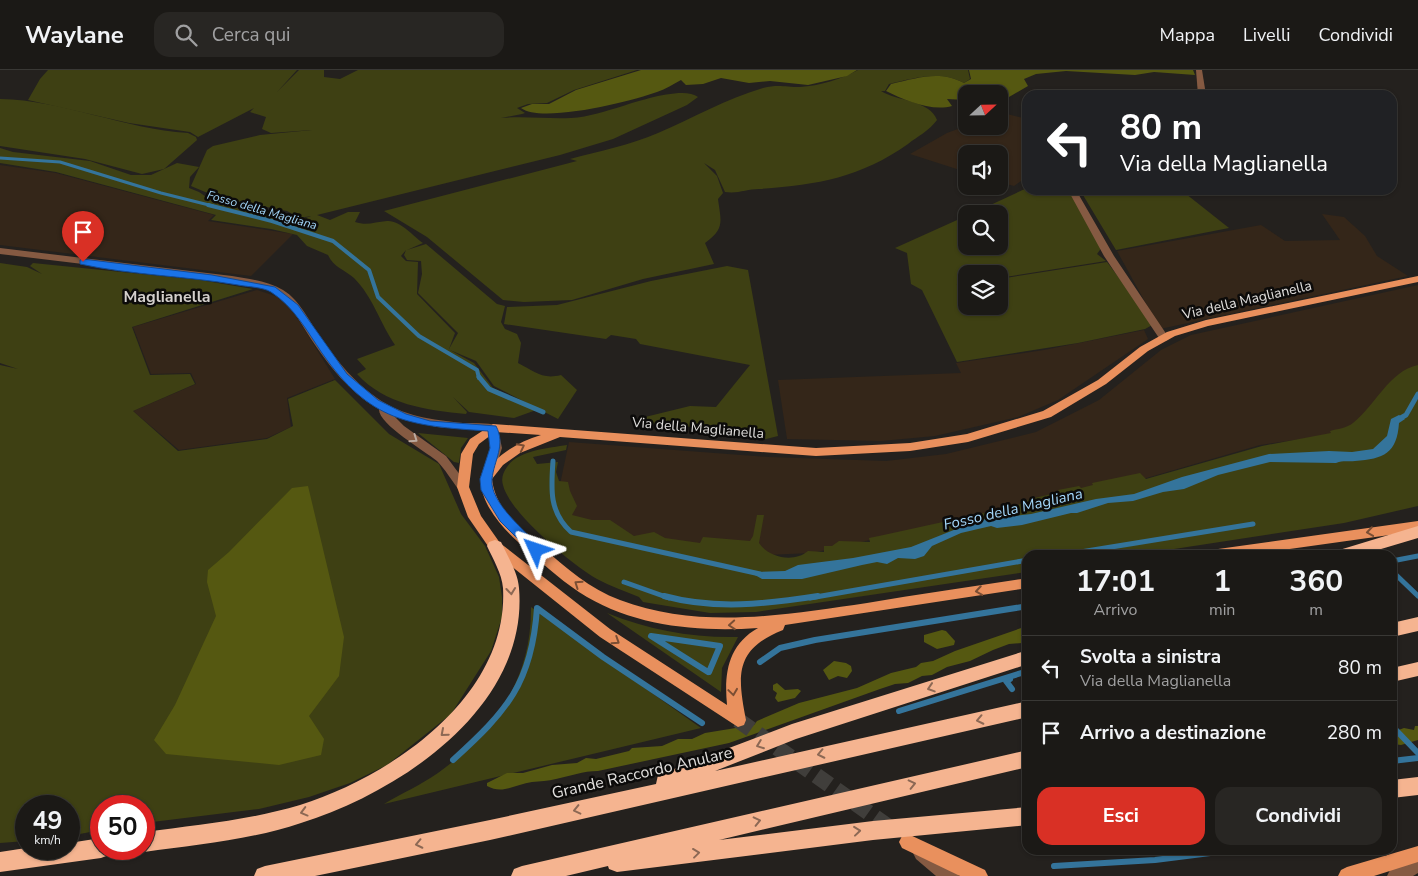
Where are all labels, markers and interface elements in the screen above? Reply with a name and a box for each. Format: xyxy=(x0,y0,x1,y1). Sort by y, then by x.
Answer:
search box xyxy=(154,12,504,57)
text: Waylane xyxy=(25,19,124,51)
icon: search xyxy=(172,21,200,49)
text: Cerca qui xyxy=(212,22,290,48)
text: Mappa xyxy=(1160,23,1215,47)
text: Livelli xyxy=(1243,23,1290,47)
text: Condividi xyxy=(1318,23,1393,47)
north arrow xyxy=(958,85,1008,135)
map controls xyxy=(958,85,1008,315)
text: 80 m xyxy=(1120,104,1202,151)
icon: left xyxy=(1037,110,1102,175)
button: sound xyxy=(958,145,1008,195)
text: Via della Maglianella xyxy=(1120,149,1328,179)
water label: Fosso della Magliana xyxy=(205,187,319,233)
button: search xyxy=(958,205,1008,255)
pin xyxy=(62,211,104,262)
icon: arrive xyxy=(69,218,97,246)
button: layers xyxy=(958,265,1008,315)
street label: Via della Maglianella xyxy=(1179,276,1314,324)
district label: Maglianella xyxy=(123,286,211,308)
street label: Via della Maglianella xyxy=(630,413,765,443)
one-way arrow xyxy=(408,433,418,442)
one-way arrow xyxy=(516,443,525,453)
water label: Fosso della Magliana xyxy=(941,483,1085,535)
position arrow xyxy=(509,523,561,575)
one-way arrow xyxy=(1365,527,1374,537)
text: 17:01 xyxy=(1076,561,1155,602)
text: 1 xyxy=(1213,561,1231,602)
text: 360 xyxy=(1289,561,1343,602)
one-way arrow xyxy=(574,581,583,590)
one-way arrow xyxy=(975,585,984,595)
one-way arrow xyxy=(505,588,516,596)
text: Arrivo xyxy=(1094,599,1137,621)
text: min xyxy=(1209,599,1235,621)
text: m xyxy=(1309,599,1323,621)
one-way arrow xyxy=(727,619,735,630)
one-way arrow xyxy=(610,634,619,644)
text: Svolta a sinistra xyxy=(1080,644,1221,670)
icon: left xyxy=(1037,654,1065,682)
text: 80 m xyxy=(1338,655,1382,681)
text: Via della Maglianella xyxy=(1080,670,1231,692)
one-way arrow xyxy=(927,682,936,692)
one-way arrow xyxy=(727,688,738,696)
one-way arrow xyxy=(975,714,984,725)
icon: arrive xyxy=(1037,719,1065,747)
text: Arrivo a destinazione xyxy=(1080,720,1266,746)
text: 280 m xyxy=(1327,720,1382,746)
one-way arrow xyxy=(440,727,449,736)
one-way arrow xyxy=(756,738,765,749)
street label: Grande Raccordo Anulare xyxy=(550,742,734,804)
one-way arrow xyxy=(817,748,826,759)
one-way arrow xyxy=(907,779,916,790)
button: Esci xyxy=(1037,787,1205,845)
button: Condividi xyxy=(1215,787,1382,845)
speed limit sign: 50 xyxy=(90,795,155,860)
text: 49 xyxy=(32,804,63,838)
one-way arrow xyxy=(573,804,582,815)
one-way arrow xyxy=(299,806,308,817)
one-way arrow xyxy=(752,816,761,827)
one-way arrow xyxy=(854,826,862,837)
text: km/h xyxy=(34,832,61,848)
one-way arrow xyxy=(414,839,423,849)
one-way arrow xyxy=(693,848,701,859)

